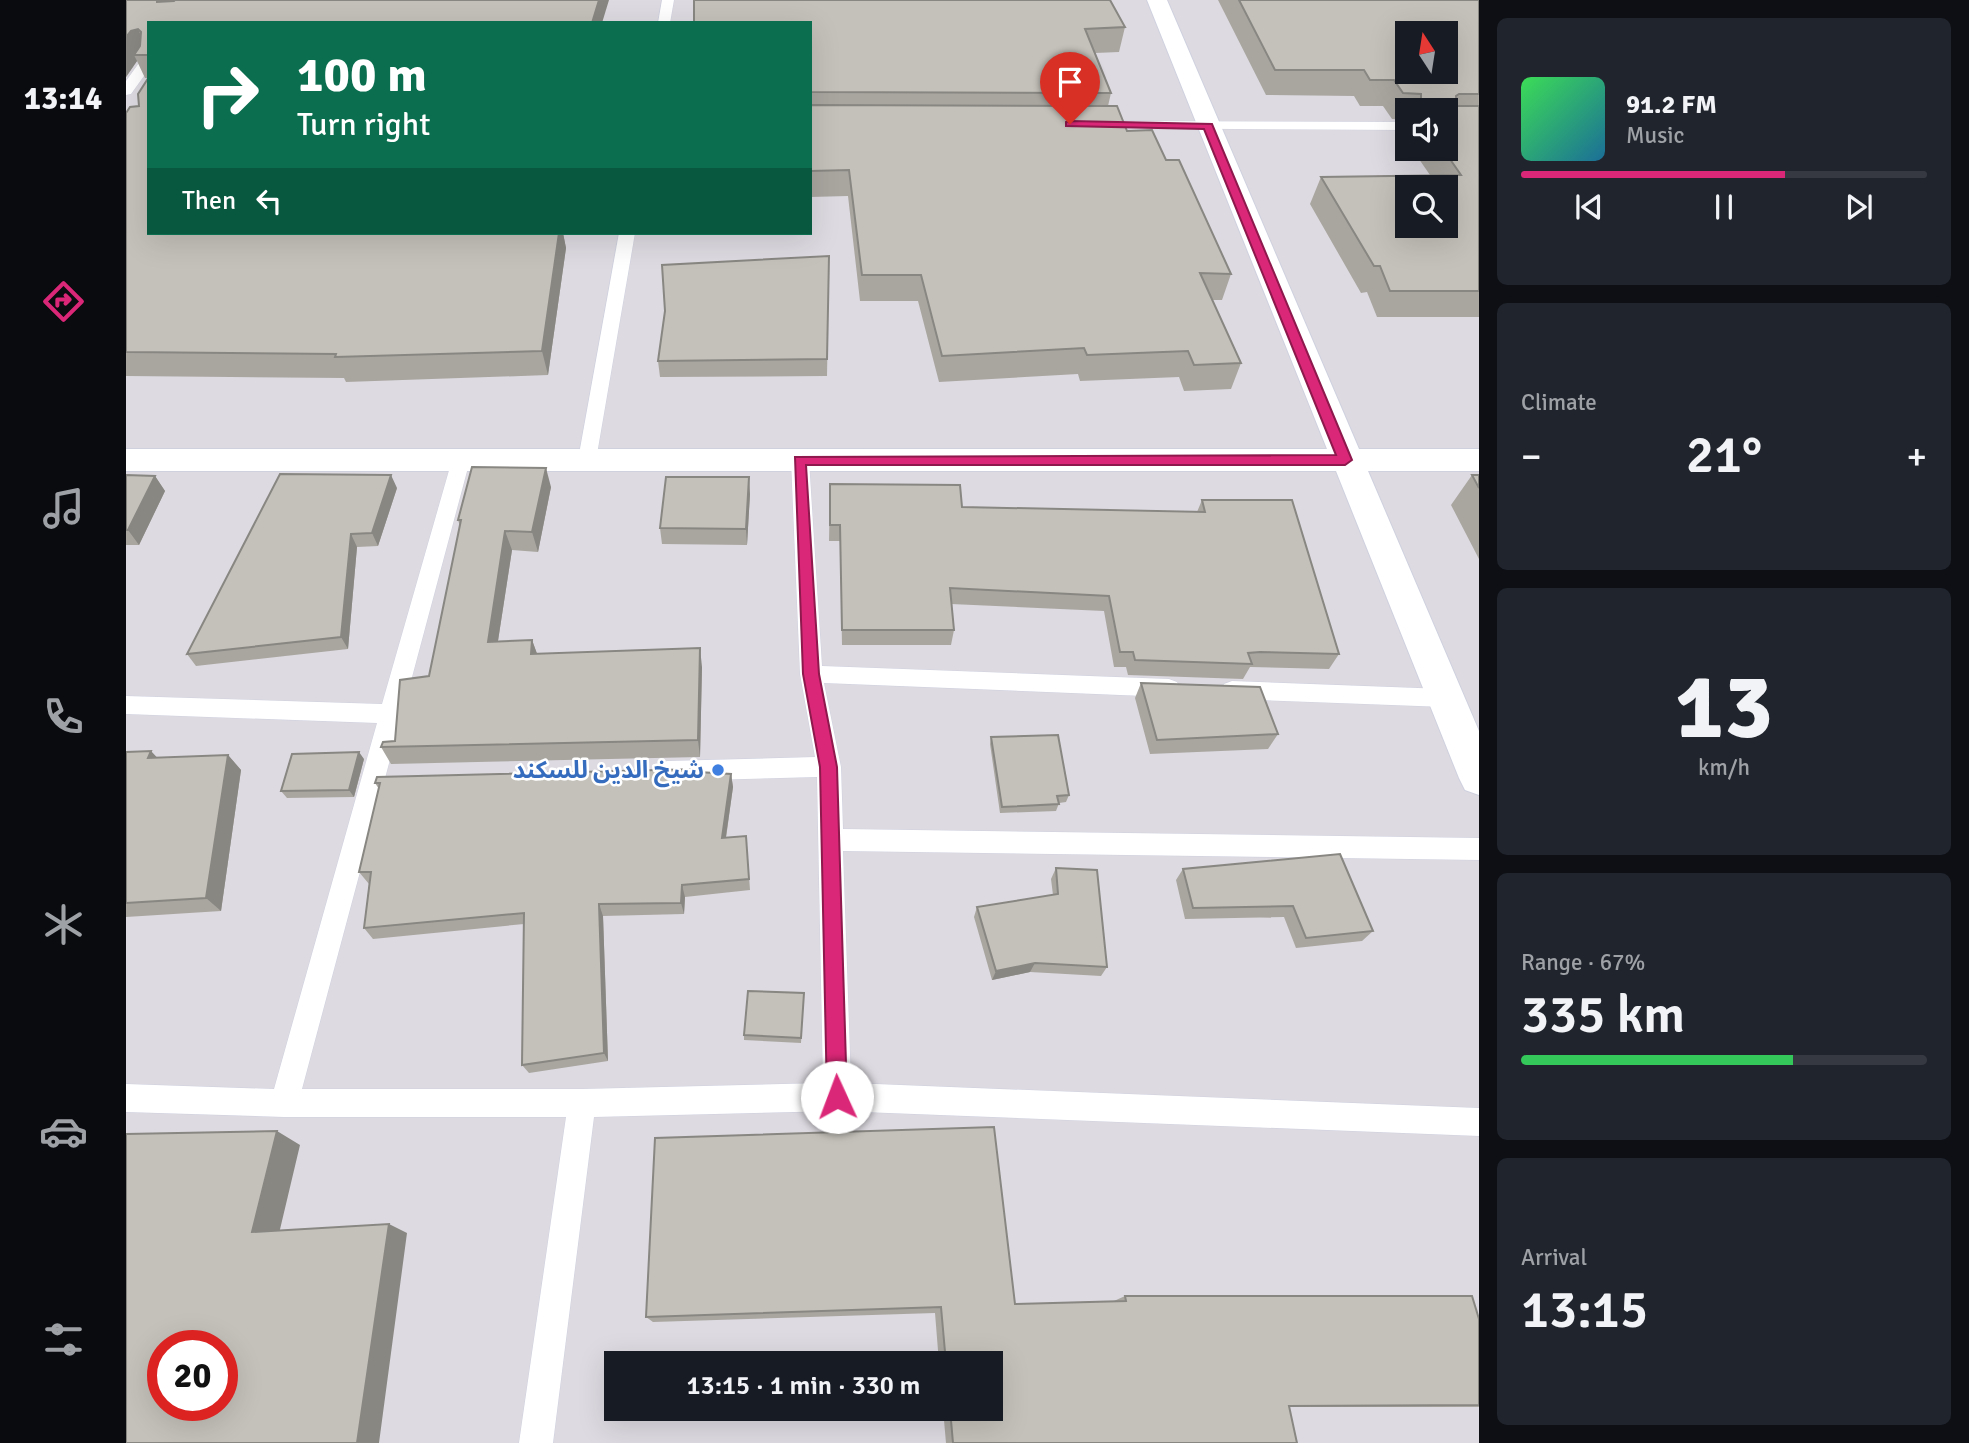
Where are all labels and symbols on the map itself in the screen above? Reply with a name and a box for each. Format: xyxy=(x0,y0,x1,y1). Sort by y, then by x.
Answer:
north arrow xyxy=(1395,21,1458,84)
pin xyxy=(1040,52,1100,124)
place label: شيخ الدين للسكند xyxy=(513,755,704,788)
marker: شيخ الدين للسكند xyxy=(710,762,726,778)
position arrow xyxy=(800,1060,874,1134)
speed limit sign: 20 xyxy=(147,1330,238,1421)

